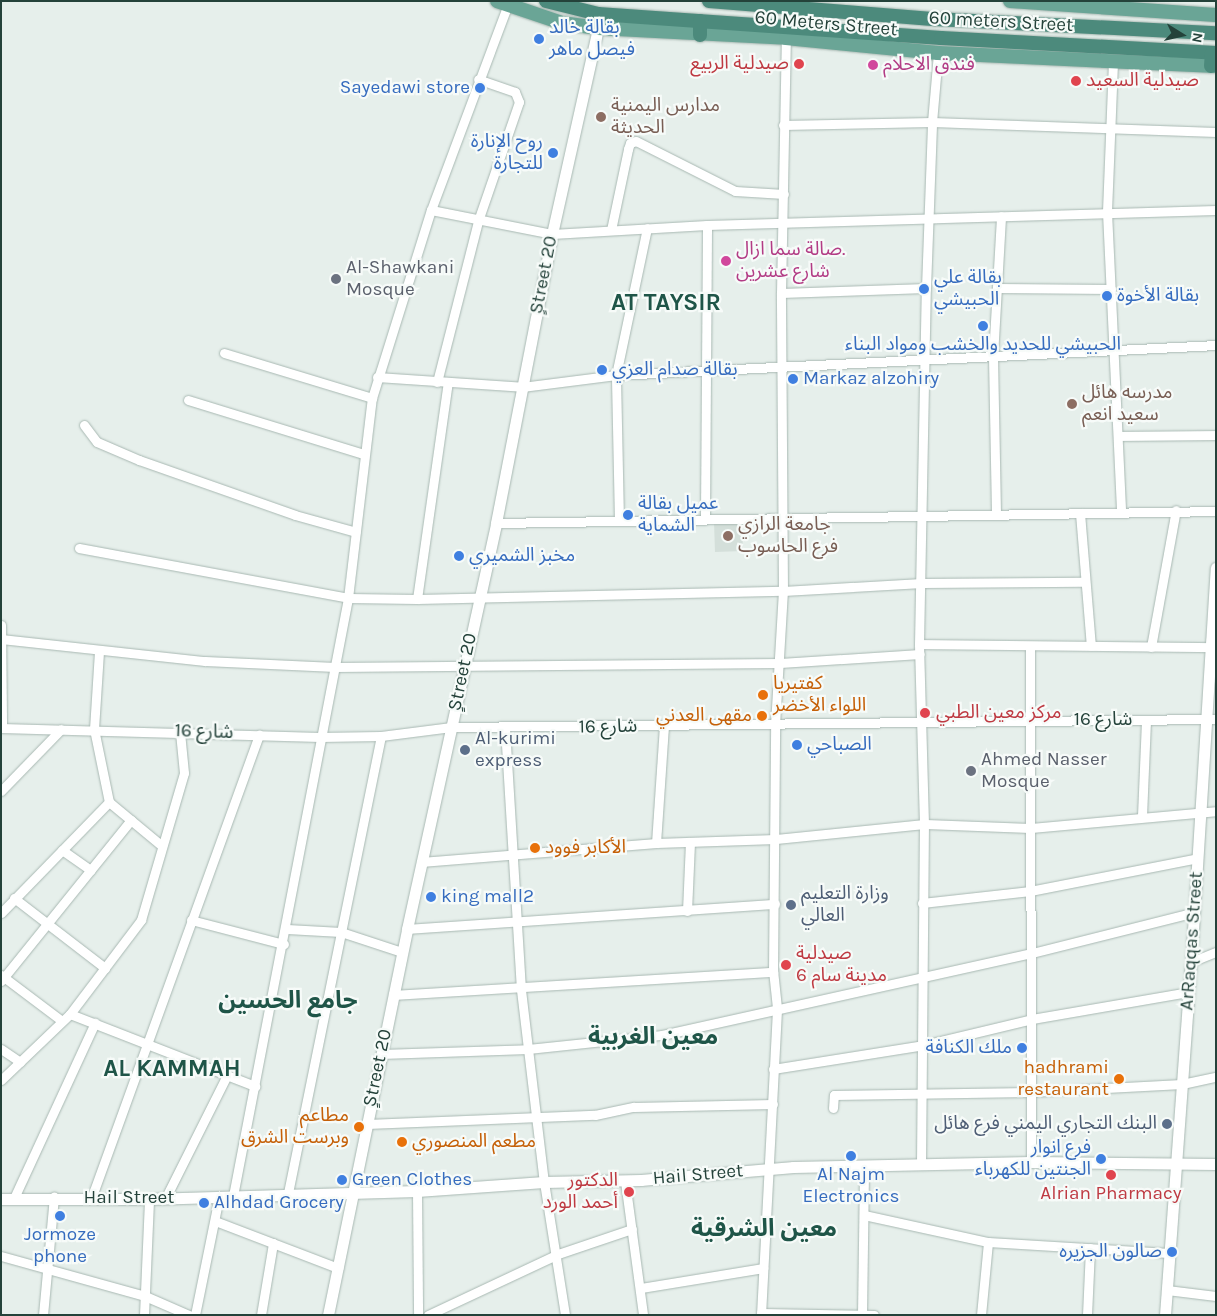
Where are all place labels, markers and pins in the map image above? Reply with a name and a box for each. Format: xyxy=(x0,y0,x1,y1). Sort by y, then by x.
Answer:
place label: بقالة خالد فيصل ماهر xyxy=(549,17,635,61)
marker: بقالة خالد فيصل ماهر xyxy=(533,33,545,45)
place label: صيدلية الربيع xyxy=(690,53,789,75)
place label: فندق الاحلام xyxy=(883,54,975,76)
marker: صيدلية الربيع xyxy=(793,58,805,70)
marker: فندق الاحلام xyxy=(867,59,879,71)
place label: صيدلية السعيد xyxy=(1086,70,1199,92)
marker: صيدلية السعيد xyxy=(1070,75,1082,87)
place label: Sayedawi store xyxy=(340,77,470,99)
marker: Sayedawi store xyxy=(474,82,486,94)
place label: مدارس اليمنية الحديثة xyxy=(611,95,720,139)
marker: مدارس اليمنية الحديثة xyxy=(595,111,607,123)
place label: روح الإنارة للتجارة xyxy=(471,131,543,175)
marker: روح الإنارة للتجارة xyxy=(547,147,559,159)
place label: صالة سما ازال. شارع عشرين xyxy=(736,239,845,283)
marker: صالة سما ازال. شارع عشرين xyxy=(720,255,732,267)
place label: Al-Shawkani Mosque xyxy=(346,257,454,301)
place label: بقالة علي الحبيشي xyxy=(934,267,1002,311)
marker: Al-Shawkani Mosque xyxy=(330,273,342,285)
marker: بقالة علي الحبيشي xyxy=(918,283,930,295)
place label: بقالة الأخوة xyxy=(1117,285,1199,307)
marker: بقالة الأخوة xyxy=(1101,290,1113,302)
marker: الحبيشي للحديد والخشب ومواد البناء xyxy=(977,320,989,332)
place label: الحبيشي للحديد والخشب ومواد البناء xyxy=(845,334,1121,356)
place label: بقالة صدام العزي xyxy=(612,359,738,381)
marker: بقالة صدام العزي xyxy=(596,364,608,376)
place label: Markaz alzohiry xyxy=(803,368,939,390)
marker: Markaz alzohiry xyxy=(787,373,799,385)
place label: مدرسه هائل سعيد انعم xyxy=(1082,382,1173,426)
marker: مدرسه هائل سعيد انعم xyxy=(1066,398,1078,410)
place label: عميل بقالة الشماية xyxy=(638,493,718,537)
marker: عميل بقالة الشماية xyxy=(622,509,634,521)
place label: جامعة الرازي فرع الحاسوب xyxy=(738,514,838,558)
marker: جامعة الرازي فرع الحاسوب xyxy=(722,530,734,542)
place label: مخبز الشميري xyxy=(469,545,575,567)
marker: مخبز الشميري xyxy=(453,550,465,562)
place label: كفتيريا اللواء الأخضر xyxy=(773,673,866,717)
marker: كفتيريا اللواء الأخضر xyxy=(757,689,769,701)
place label: مركز معين الطبي xyxy=(936,702,1061,724)
place label: مقهى العدني xyxy=(656,705,752,727)
marker: مركز معين الطبي xyxy=(918,706,932,720)
marker: مقهى العدني xyxy=(756,710,768,722)
place label: Al-kurimi express xyxy=(475,728,556,772)
place label: الصباحي xyxy=(807,734,872,756)
marker: الصباحي xyxy=(791,739,803,751)
marker: Al-kurimi express xyxy=(459,744,471,756)
place label: Ahmed Nasser Mosque xyxy=(981,749,1107,793)
marker: Ahmed Nasser Mosque xyxy=(965,765,977,777)
place label: الأكابر فوود xyxy=(545,837,626,859)
marker: الأكابر فوود xyxy=(529,842,541,854)
place label: وزارة التعليم العالي xyxy=(801,883,889,927)
place label: king mall2 xyxy=(441,886,534,908)
marker: king mall2 xyxy=(425,891,437,903)
marker: وزارة التعليم العالي xyxy=(785,899,797,911)
place label: صيدلية مدينة سام 6 xyxy=(796,943,887,987)
marker: صيدلية مدينة سام 6 xyxy=(780,959,792,971)
place label: ملك الكنافة xyxy=(925,1037,1012,1059)
marker: ملك الكنافة xyxy=(1016,1042,1028,1054)
place label: hadhrami restaurant xyxy=(1017,1057,1109,1101)
marker: hadhrami restaurant xyxy=(1113,1073,1125,1085)
place label: مطاعم وبرست الشرق xyxy=(241,1105,349,1149)
place label: البنك التجاري اليمني فرع هائل xyxy=(934,1113,1157,1135)
marker: البنك التجاري اليمني فرع هائل xyxy=(1161,1118,1173,1130)
marker: مطاعم وبرست الشرق xyxy=(353,1121,365,1133)
place label: مطعم المنصوري xyxy=(412,1131,536,1153)
marker: مطعم المنصوري xyxy=(396,1136,408,1148)
place label: فرع انوار الجنتين للكهرباء xyxy=(975,1137,1091,1181)
marker: Al Najm Electronics xyxy=(845,1150,857,1162)
marker: فرع انوار الجنتين للكهرباء xyxy=(1095,1153,1107,1165)
place label: Al Najm Electronics xyxy=(803,1164,899,1208)
place label: Green Clothes xyxy=(352,1169,472,1191)
marker: Alrian Pharmacy xyxy=(1105,1169,1117,1181)
place label: الدكتور أحمد الورد xyxy=(543,1170,618,1214)
marker: Green Clothes xyxy=(336,1174,348,1186)
place label: Alrian Pharmacy xyxy=(1040,1183,1182,1205)
marker: الدكتور أحمد الورد xyxy=(622,1185,636,1199)
place label: Alhdad Grocery xyxy=(214,1192,344,1214)
marker: Alhdad Grocery xyxy=(198,1197,210,1209)
marker: Jormoze phone xyxy=(54,1210,66,1222)
place label: Jormoze phone xyxy=(24,1224,96,1268)
place label: صالون الجزيره xyxy=(1059,1241,1162,1263)
marker: صالون الجزيره xyxy=(1166,1246,1178,1258)

